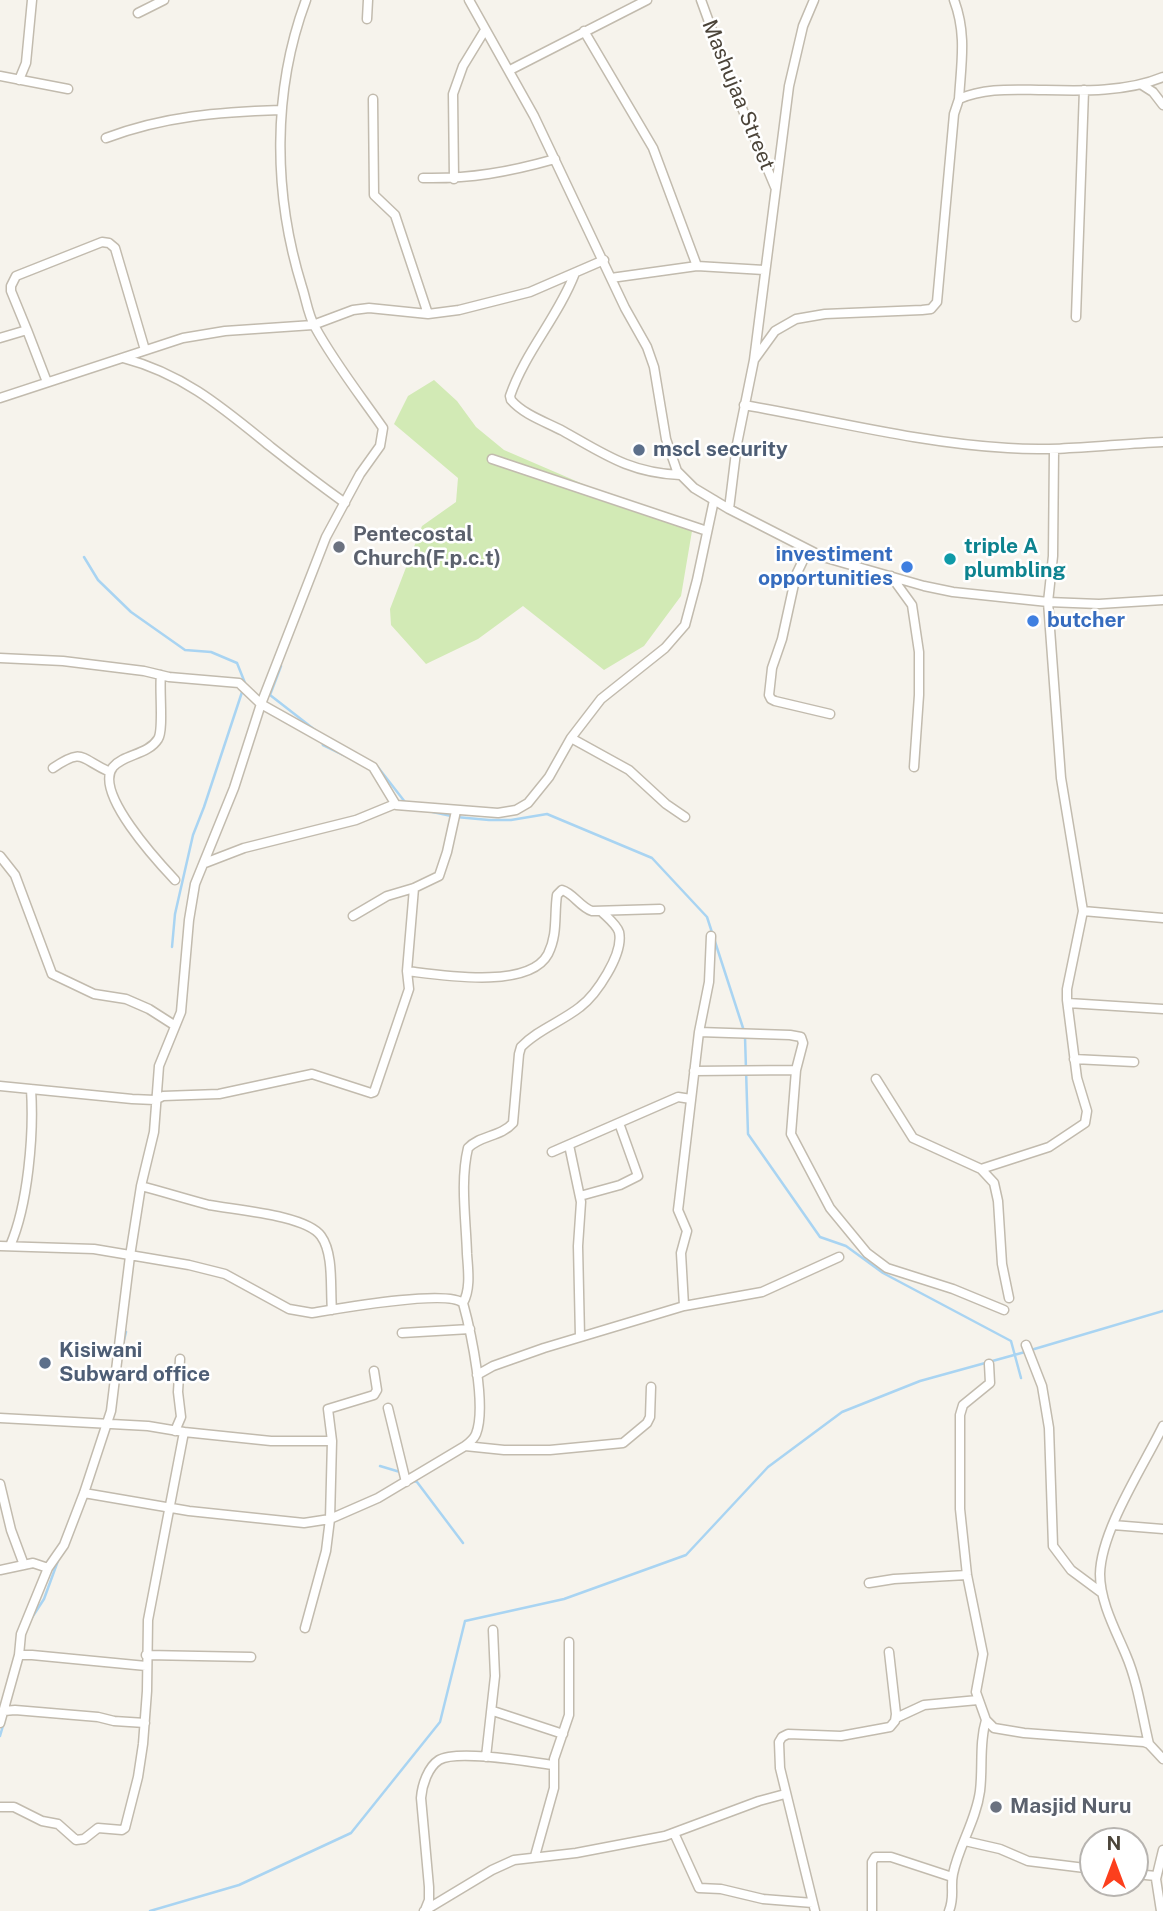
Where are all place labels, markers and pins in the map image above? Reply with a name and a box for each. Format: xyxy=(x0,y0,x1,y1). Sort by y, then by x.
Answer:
place label: mscl security xyxy=(653,437,788,463)
marker: mscl security xyxy=(631,442,647,458)
place label: Pentecostal Church(F.p.c.t) xyxy=(353,522,501,572)
place label: triple A plumbling xyxy=(964,534,1066,584)
marker: Pentecostal Church(F.p.c.t) xyxy=(331,539,347,555)
place label: investiment opportunities xyxy=(758,542,893,592)
marker: triple A plumbling xyxy=(942,551,958,567)
marker: investiment opportunities xyxy=(899,559,915,575)
place label: butcher xyxy=(1047,608,1125,634)
marker: butcher xyxy=(1025,613,1041,629)
place label: Kisiwani Subward office xyxy=(59,1338,210,1388)
marker: Kisiwani Subward office xyxy=(37,1355,53,1371)
place label: Masjid Nuru xyxy=(1010,1794,1131,1820)
marker: Masjid Nuru xyxy=(988,1799,1004,1815)

